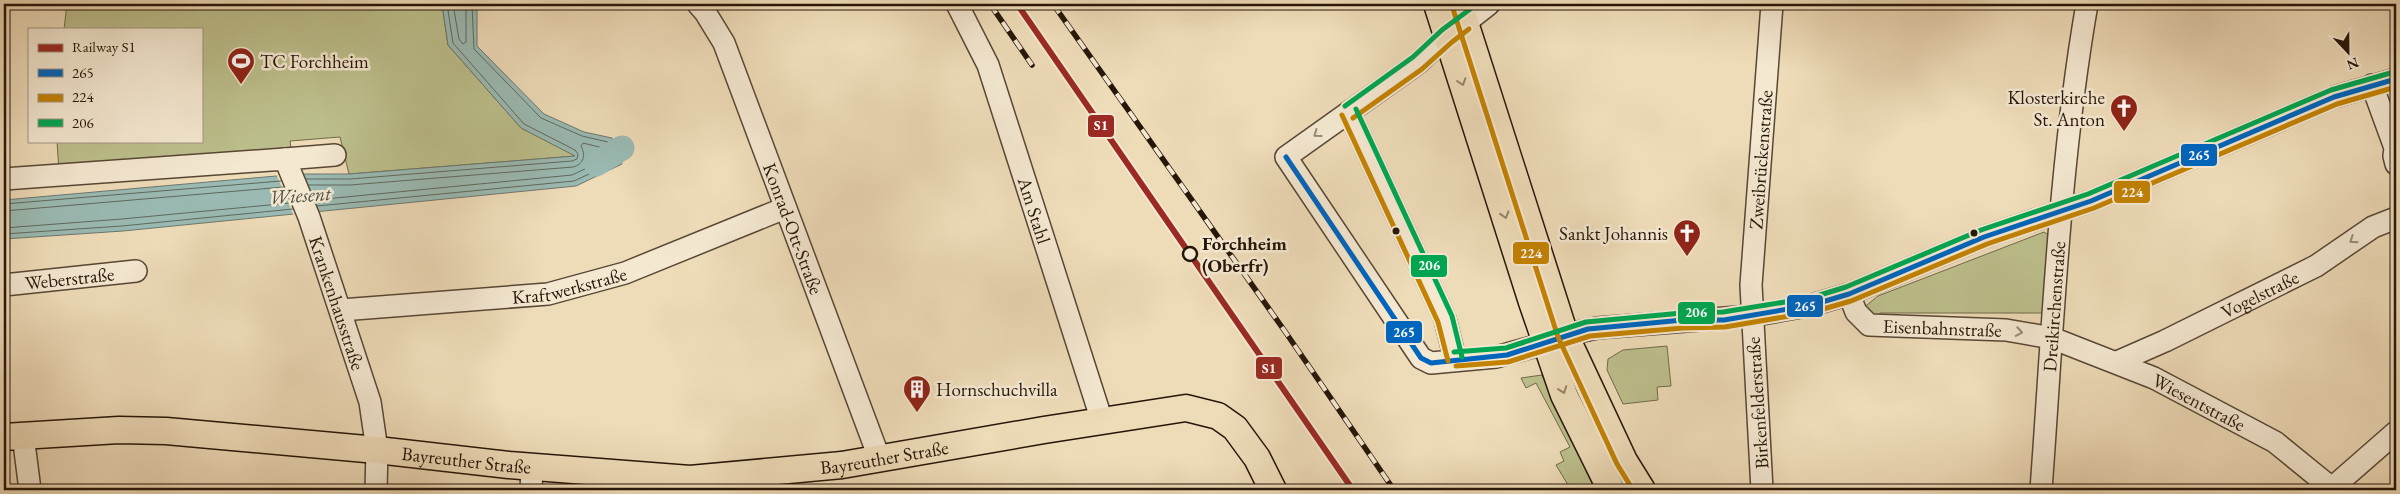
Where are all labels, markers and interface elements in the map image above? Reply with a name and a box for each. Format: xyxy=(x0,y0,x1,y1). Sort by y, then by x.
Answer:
legend xyxy=(28,28,202,142)
north arrow xyxy=(2322,28,2372,78)
text: Railway S1 xyxy=(72,37,136,56)
sports icon: TC Forchheim xyxy=(226,46,256,85)
place label: TC Forchheim xyxy=(260,49,369,74)
text: N xyxy=(2344,54,2361,75)
text: 265 xyxy=(72,63,94,82)
one-way arrow xyxy=(1457,77,1467,86)
place label: Klosterkirche St. Anton xyxy=(2007,85,2105,132)
text: 224 xyxy=(72,87,94,106)
street label: Zweibrückenstraße xyxy=(1743,89,1779,230)
church icon: Klosterkirche St. Anton xyxy=(2109,93,2139,132)
text: 206 xyxy=(72,113,94,132)
line badge: S1 xyxy=(1087,114,1115,138)
text: S1 xyxy=(1094,116,1108,134)
one-way arrow xyxy=(1314,129,1323,137)
line badge: 265 xyxy=(2180,143,2218,167)
text: 265 xyxy=(2188,146,2210,164)
street label: Konrad-Ott-Straße xyxy=(757,159,829,298)
street label: Am Stahl xyxy=(1011,173,1057,247)
water label: Wiesent xyxy=(268,180,333,210)
line badge: 224 xyxy=(2113,180,2151,204)
text: 224 xyxy=(2121,183,2144,201)
one-way arrow xyxy=(1499,210,1509,218)
church icon: Sankt Johannis xyxy=(1672,218,1702,257)
place label: Sankt Johannis xyxy=(1559,221,1668,246)
unlabelled marker xyxy=(1391,226,1401,236)
unlabelled marker xyxy=(1969,228,1979,238)
place label: Forchheim (Oberfr) xyxy=(1202,231,1287,278)
street label: Krankenhausstraße xyxy=(303,233,371,373)
one-way arrow xyxy=(2350,234,2359,243)
street label: Dreikirchenstraße xyxy=(2037,240,2071,373)
line badge: 224 xyxy=(1512,241,1550,265)
text: 224 xyxy=(1520,244,1543,262)
marker: Forchheim (Oberfr) xyxy=(1182,246,1198,262)
line badge: 206 xyxy=(1410,254,1448,278)
text: 206 xyxy=(1418,256,1441,274)
street label: Weberstraße xyxy=(24,261,116,296)
street label: Kraftwerkstraße xyxy=(511,261,630,310)
street label: Vogelstraße xyxy=(2217,265,2303,324)
line badge: 265 xyxy=(1786,294,1824,318)
text: 265 xyxy=(1794,297,1816,315)
line badge: 206 xyxy=(1677,301,1716,325)
text: 206 xyxy=(1685,303,1708,321)
street label: Eisenbahnstraße xyxy=(1882,314,2002,343)
line badge: 265 xyxy=(1385,320,1423,344)
text: 265 xyxy=(1393,323,1415,341)
one-way arrow xyxy=(2015,327,2024,337)
street label: Birkenfelderstraße xyxy=(1740,336,1775,470)
line badge: S1 xyxy=(1255,356,1283,380)
text: S1 xyxy=(1262,359,1276,377)
street label: Wiesentstraße xyxy=(2148,367,2250,437)
building icon: Hornschuchvilla xyxy=(902,374,932,413)
place label: Hornschuchvilla xyxy=(936,377,1058,402)
one-way arrow xyxy=(1557,385,1567,393)
street label: Bayreuther Straße xyxy=(819,435,950,480)
street label: Bayreuther Straße xyxy=(400,441,532,480)

